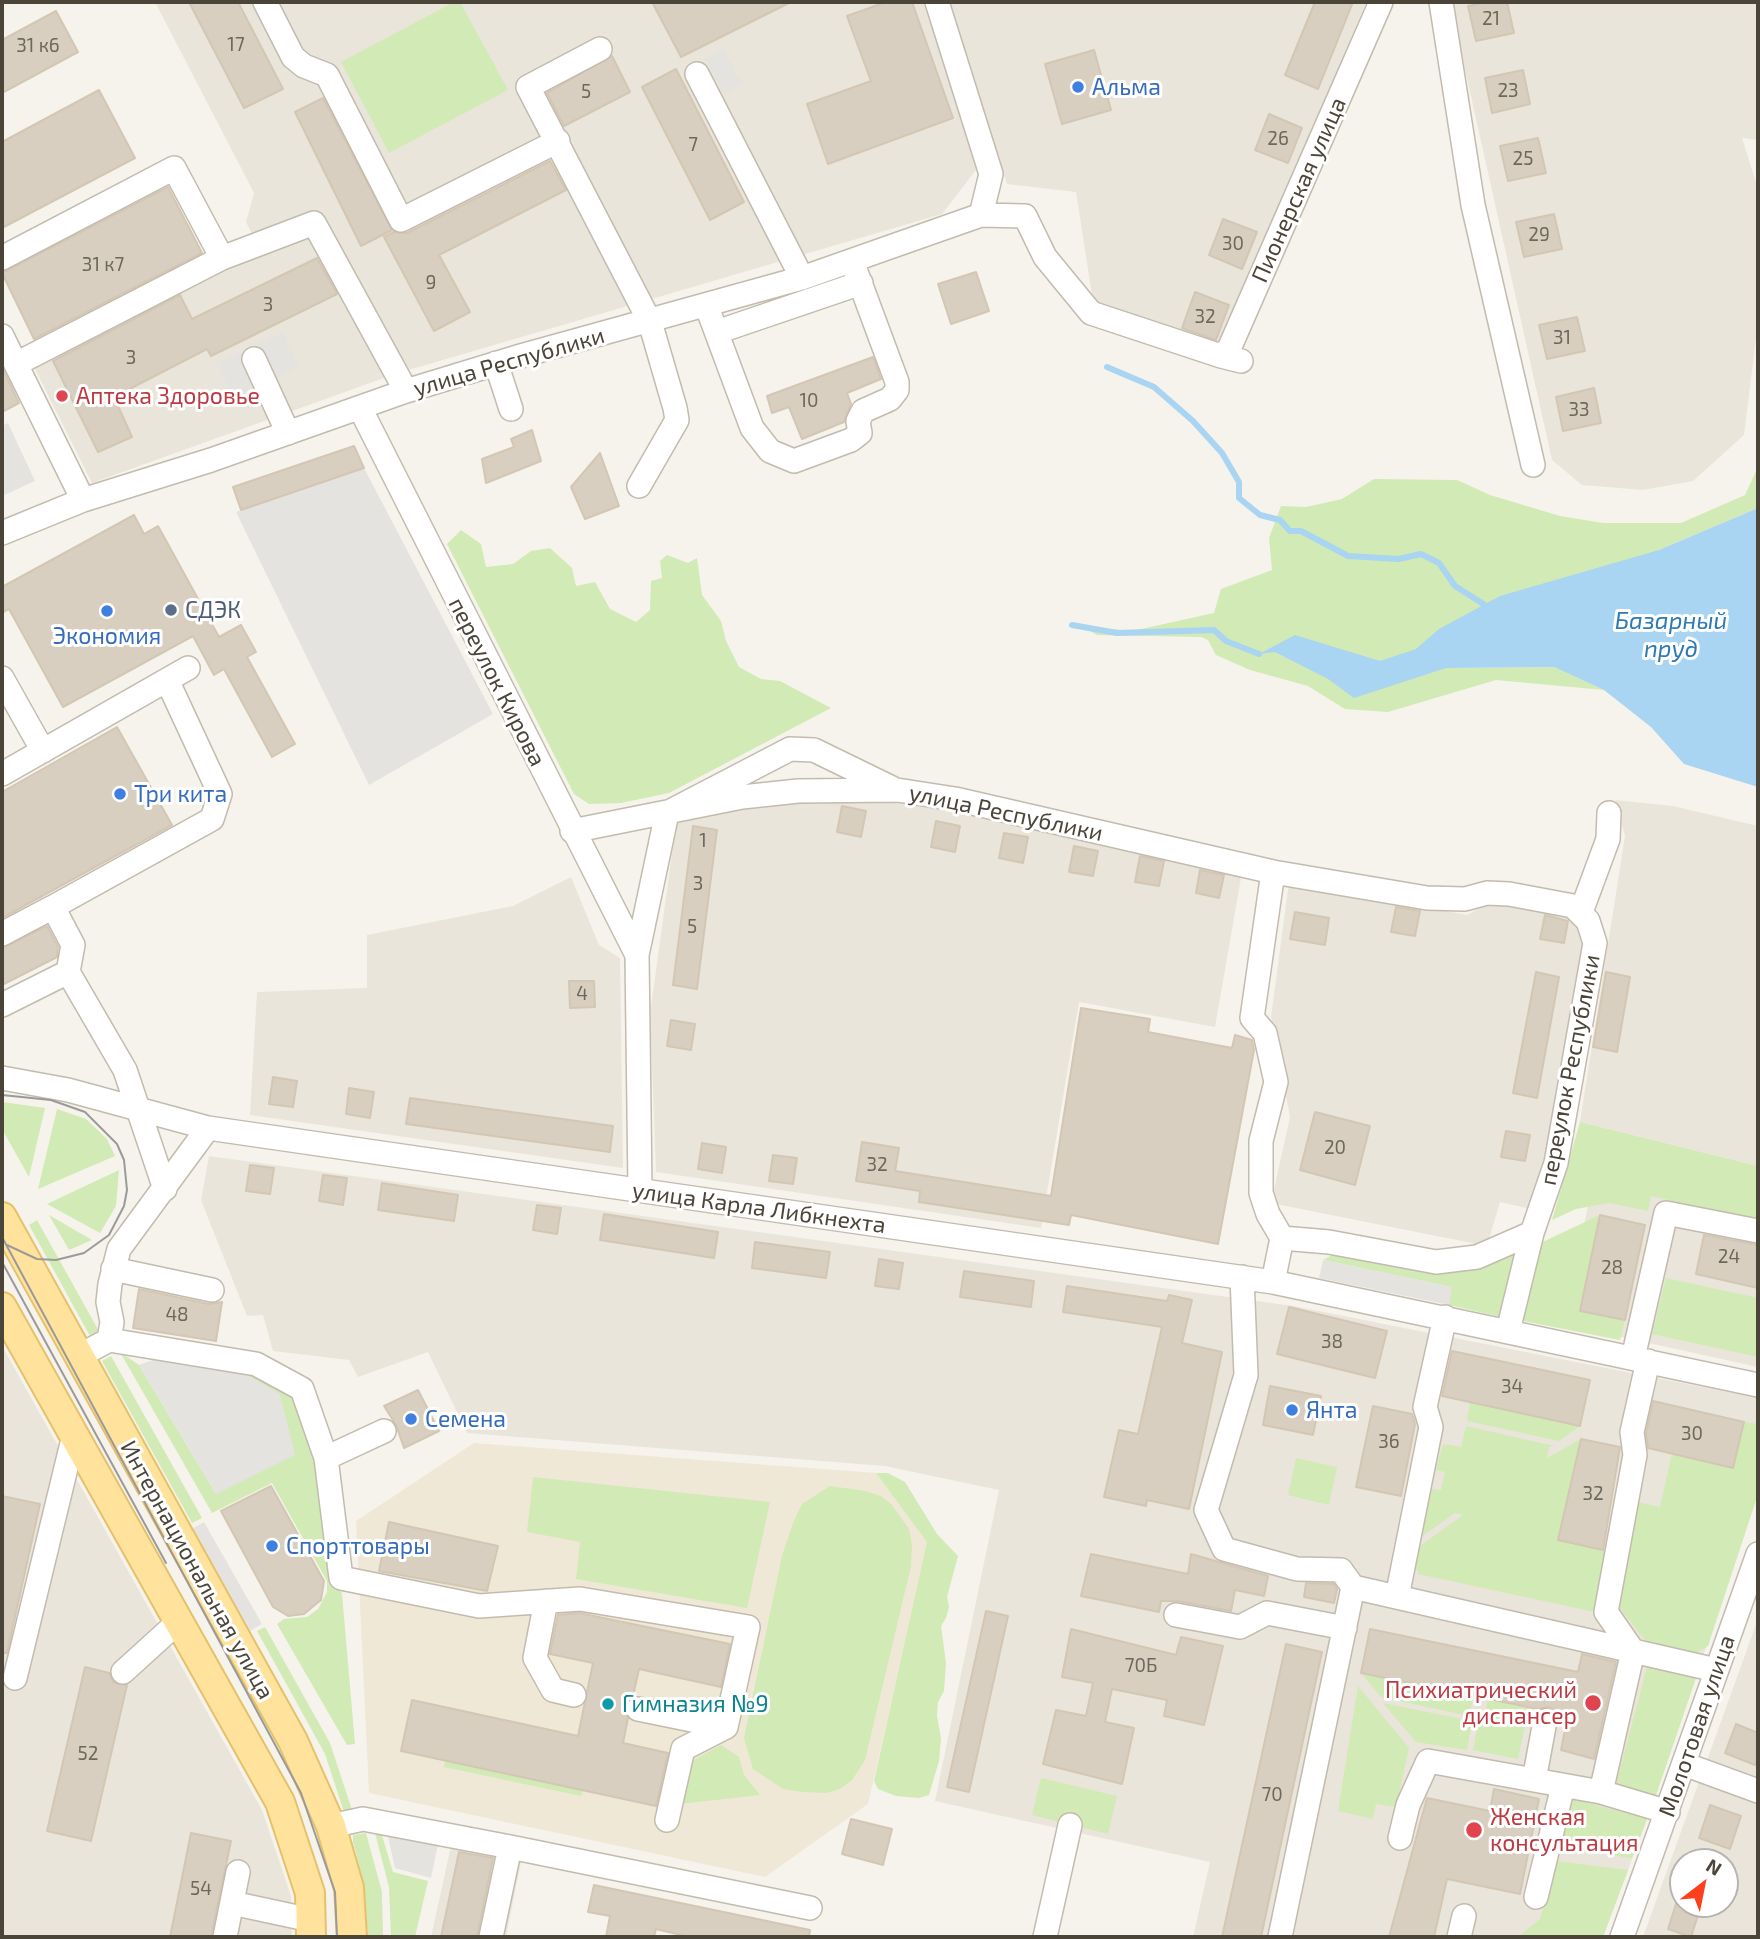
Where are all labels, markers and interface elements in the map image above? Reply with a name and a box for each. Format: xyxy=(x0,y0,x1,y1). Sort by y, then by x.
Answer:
house number: 21 xyxy=(1482,8,1500,30)
house number: 17 xyxy=(227,34,245,56)
house number: 31 к6 xyxy=(16,35,60,57)
place label: Альма xyxy=(1092,73,1161,101)
marker: Альма xyxy=(1070,79,1086,95)
house number: 23 xyxy=(1497,80,1519,102)
house number: 5 xyxy=(581,81,591,103)
street label: Пионерская улица xyxy=(1246,93,1352,287)
house number: 26 xyxy=(1267,128,1289,150)
house number: 7 xyxy=(688,134,698,156)
house number: 25 xyxy=(1513,148,1533,170)
house number: 29 xyxy=(1528,224,1550,246)
house number: 30 xyxy=(1222,233,1244,255)
house number: 31 к7 xyxy=(82,254,124,276)
house number: 9 xyxy=(426,272,436,294)
house number: 3 xyxy=(263,294,273,316)
house number: 32 xyxy=(1194,306,1216,328)
street label: улица Республики xyxy=(410,322,608,402)
house number: 31 xyxy=(1553,327,1571,349)
house number: 3 xyxy=(126,347,136,369)
place label: Аптека Здоровье xyxy=(76,382,260,410)
marker: Аптека Здоровье xyxy=(54,388,70,404)
house number: 10 xyxy=(799,390,819,412)
house number: 33 xyxy=(1568,399,1590,421)
street label: переулок Кирова xyxy=(443,593,551,771)
place label: СДЭК xyxy=(185,596,241,624)
marker: СДЭК xyxy=(163,602,179,618)
marker: Экономия xyxy=(99,603,115,619)
water label: Базарный пруд xyxy=(1615,607,1727,663)
place label: Экономия xyxy=(53,622,161,650)
street label: улица Республики xyxy=(907,779,1105,847)
place label: Три кита xyxy=(134,780,227,808)
marker: Три кита xyxy=(112,786,128,802)
house number: 1 xyxy=(699,830,707,852)
house number: 3 xyxy=(693,873,703,895)
house number: 5 xyxy=(687,916,697,938)
street label: переулок Республики xyxy=(1534,952,1606,1188)
house number: 4 xyxy=(576,983,588,1005)
house number: 20 xyxy=(1324,1137,1346,1159)
house number: 32 xyxy=(866,1154,888,1176)
street label: улица Карла Либкнехта xyxy=(630,1177,888,1239)
house number: 24 xyxy=(1718,1246,1740,1268)
house number: 28 xyxy=(1601,1257,1623,1279)
house number: 48 xyxy=(165,1304,189,1326)
house number: 38 xyxy=(1321,1331,1343,1353)
house number: 34 xyxy=(1501,1376,1523,1398)
place label: Янта xyxy=(1306,1396,1357,1424)
marker: Янта xyxy=(1284,1402,1300,1418)
place label: Семена xyxy=(425,1405,506,1433)
marker: Семена xyxy=(403,1411,419,1427)
house number: 30 xyxy=(1681,1423,1703,1445)
house number: 36 xyxy=(1378,1431,1400,1453)
street label: Интернациональная улица xyxy=(114,1436,280,1704)
house number: 32 xyxy=(1582,1483,1604,1505)
place label: Спорттовары xyxy=(286,1532,430,1560)
marker: Спорттовары xyxy=(264,1538,280,1554)
street label: Молотовая улица xyxy=(1653,1631,1741,1821)
house number: 70Б xyxy=(1125,1655,1157,1677)
place label: Психиатрический диспансер xyxy=(1385,1676,1577,1730)
place label: Гимназия №9 xyxy=(622,1690,769,1718)
marker: Психиатрический диспансер xyxy=(1583,1693,1603,1713)
marker: Гимназия №9 xyxy=(600,1696,616,1712)
house number: 52 xyxy=(78,1743,98,1765)
house number: 70 xyxy=(1261,1784,1283,1806)
place label: Женская консультация xyxy=(1490,1803,1638,1857)
marker: Женская консультация xyxy=(1464,1820,1484,1840)
north arrow xyxy=(1669,1848,1739,1918)
text: N xyxy=(1702,1853,1726,1880)
house number: 54 xyxy=(190,1878,212,1900)

